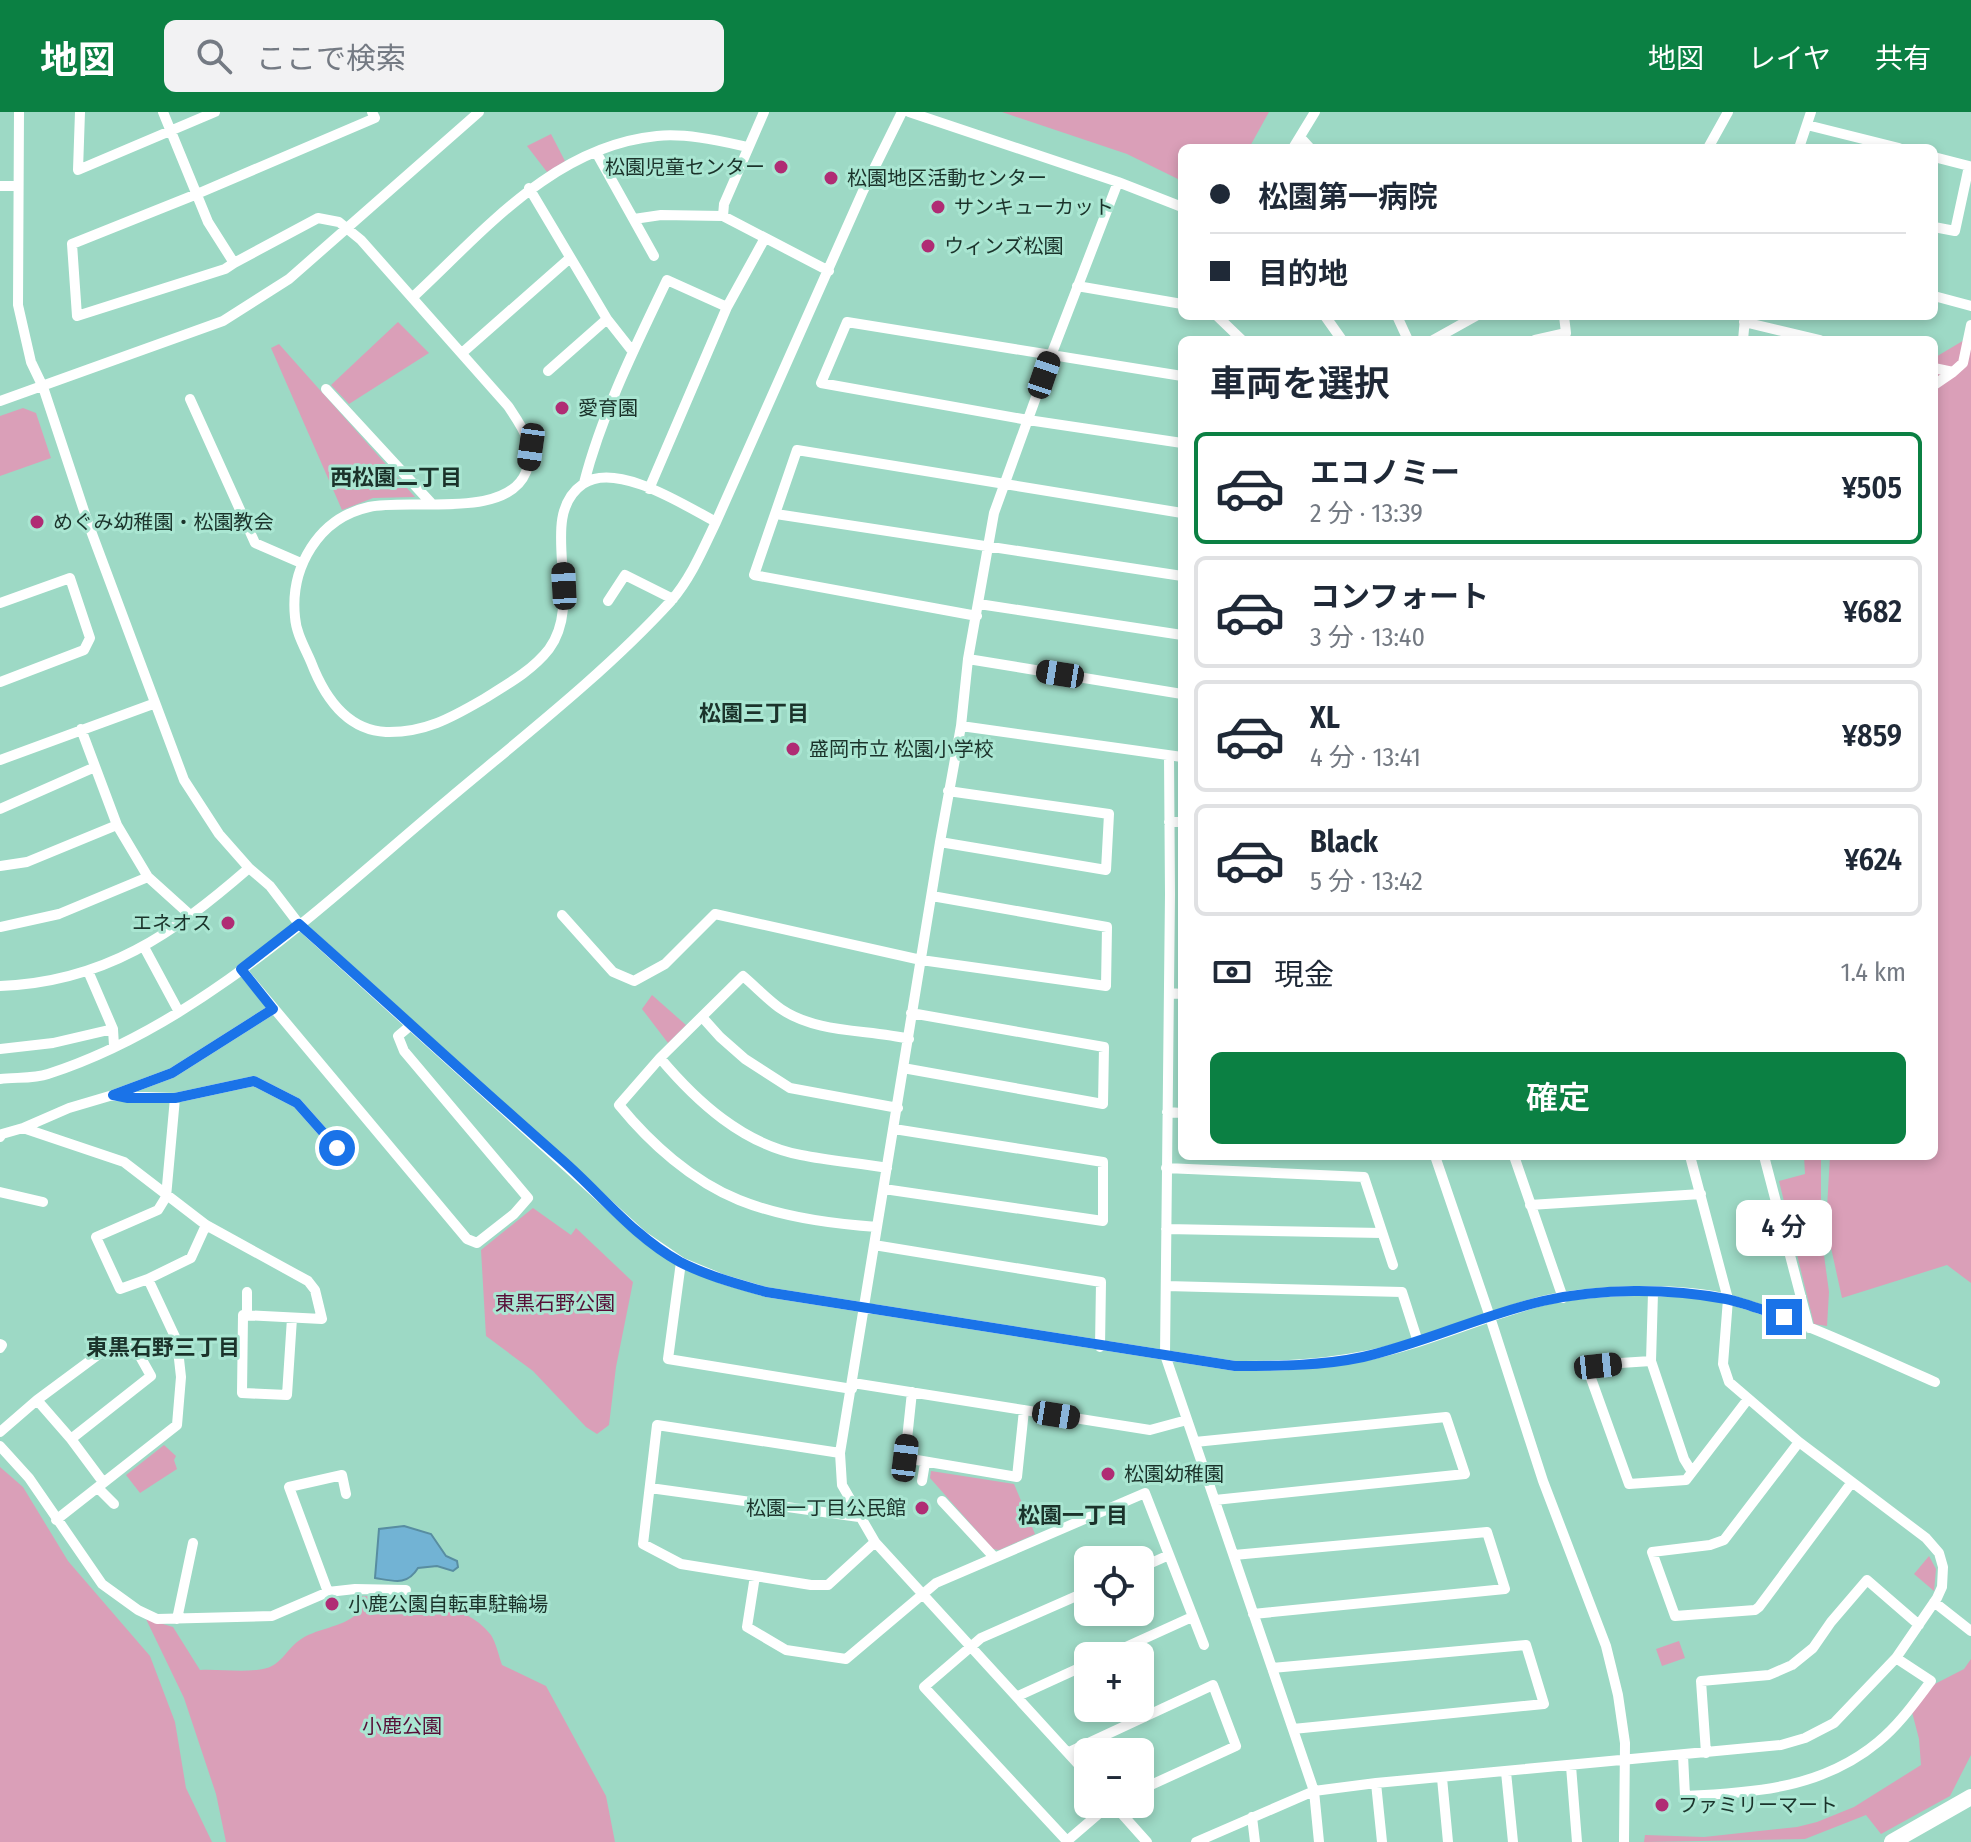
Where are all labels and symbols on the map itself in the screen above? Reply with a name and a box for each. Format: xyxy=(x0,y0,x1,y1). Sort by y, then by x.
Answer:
place label: 松園児童センター xyxy=(605,155,765,179)
marker: 松園児童センター xyxy=(772,158,790,176)
place label: 松園地区活動センター xyxy=(847,166,1047,190)
marker: 松園地区活動センター xyxy=(822,169,840,187)
place label: サンキューカット xyxy=(954,195,1114,219)
marker: サンキューカット xyxy=(929,198,947,216)
place label: ウィンズ松園 xyxy=(944,234,1064,258)
marker: ウィンズ松園 xyxy=(919,237,937,255)
car xyxy=(1025,348,1063,402)
place label: 愛育園 xyxy=(578,396,638,420)
marker: 愛育園 xyxy=(553,399,571,417)
car xyxy=(516,422,546,472)
district label: 西松園二丁目 xyxy=(330,464,462,491)
place label: めぐみ幼稚園・松園教会 xyxy=(53,510,274,534)
marker: めぐみ幼稚園・松園教会 xyxy=(28,513,46,531)
car xyxy=(551,561,577,611)
car xyxy=(1034,658,1086,690)
district label: 松園三丁目 xyxy=(699,700,809,727)
place label: 盛岡市立 松園小学校 xyxy=(809,737,994,761)
marker: 盛岡市立 松園小学校 xyxy=(784,740,802,758)
place label: エネオス xyxy=(132,911,212,935)
marker: エネオス xyxy=(219,914,237,932)
route start xyxy=(319,1130,355,1166)
callout: 4 分 xyxy=(1736,1201,1832,1257)
park label: 東黒石野公園 xyxy=(495,1291,615,1315)
route end xyxy=(1766,1299,1802,1335)
district label: 東黒石野三丁目 xyxy=(86,1334,240,1361)
car xyxy=(1573,1352,1623,1380)
car xyxy=(1030,1399,1082,1431)
car xyxy=(890,1433,920,1483)
place label: 松園幼稚園 xyxy=(1124,1462,1224,1486)
marker: 松園幼稚園 xyxy=(1099,1465,1117,1483)
place label: 松園一丁目公民館 xyxy=(746,1496,906,1520)
marker: 松園一丁目公民館 xyxy=(913,1499,931,1517)
district label: 松園一丁目 xyxy=(1018,1502,1128,1529)
place label: 小鹿公園自転車駐輪場 xyxy=(348,1592,548,1616)
marker: 小鹿公園自転車駐輪場 xyxy=(323,1595,341,1613)
park label: 小鹿公園 xyxy=(362,1714,442,1738)
place label: ファミリーマート xyxy=(1678,1793,1838,1817)
marker: ファミリーマート xyxy=(1653,1796,1671,1814)

